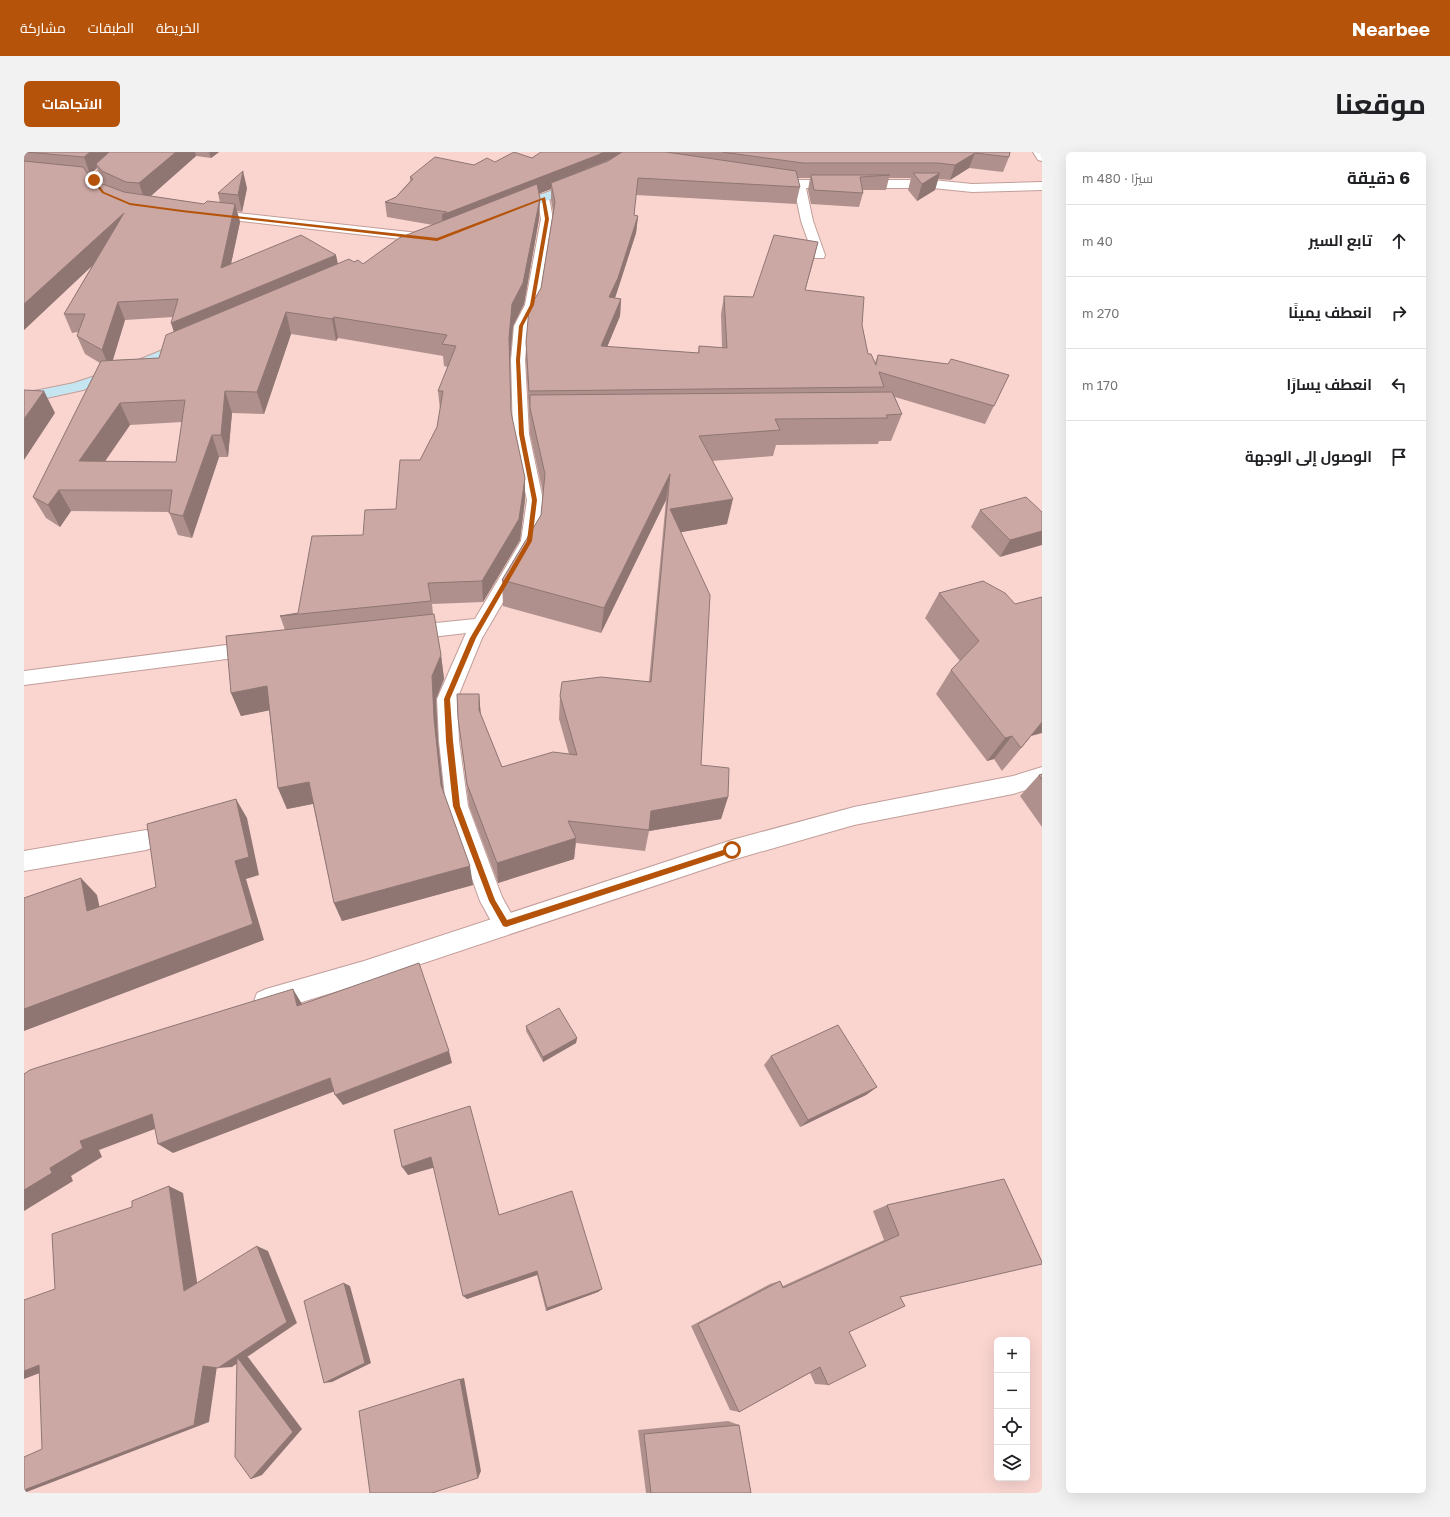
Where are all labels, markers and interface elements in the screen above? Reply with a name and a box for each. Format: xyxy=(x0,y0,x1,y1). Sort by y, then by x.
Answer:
text: Nearbee xyxy=(1352,17,1430,40)
text: مشاركة xyxy=(20,19,66,36)
text: الطبقات xyxy=(88,19,134,36)
text: الخريطة xyxy=(156,19,200,36)
button: الاتجاهات xyxy=(24,81,120,127)
text: موقعنا xyxy=(1335,87,1426,120)
text: 6 دقيقة xyxy=(1347,167,1410,188)
text: سيرًا · 480 m xyxy=(1082,170,1153,186)
route end xyxy=(85,171,103,189)
icon: ahead xyxy=(1388,230,1410,252)
text: تابع السير xyxy=(1309,231,1372,249)
text: 40 m xyxy=(1082,233,1113,249)
icon: right xyxy=(1388,302,1410,324)
text: انعطف يمينًا xyxy=(1288,303,1372,321)
text: 270 m xyxy=(1082,305,1119,321)
icon: left xyxy=(1388,374,1410,396)
text: انعطف يسارًا xyxy=(1286,375,1372,393)
text: 170 m xyxy=(1082,377,1118,393)
icon: arrive xyxy=(1388,446,1410,468)
text: الوصول إلى الوجهة xyxy=(1245,447,1372,465)
route start xyxy=(723,841,741,859)
map controls xyxy=(994,1337,1030,1481)
button: + xyxy=(994,1337,1030,1373)
button: − xyxy=(994,1373,1030,1409)
button: locate xyxy=(994,1409,1030,1445)
button: layers xyxy=(994,1445,1030,1481)

